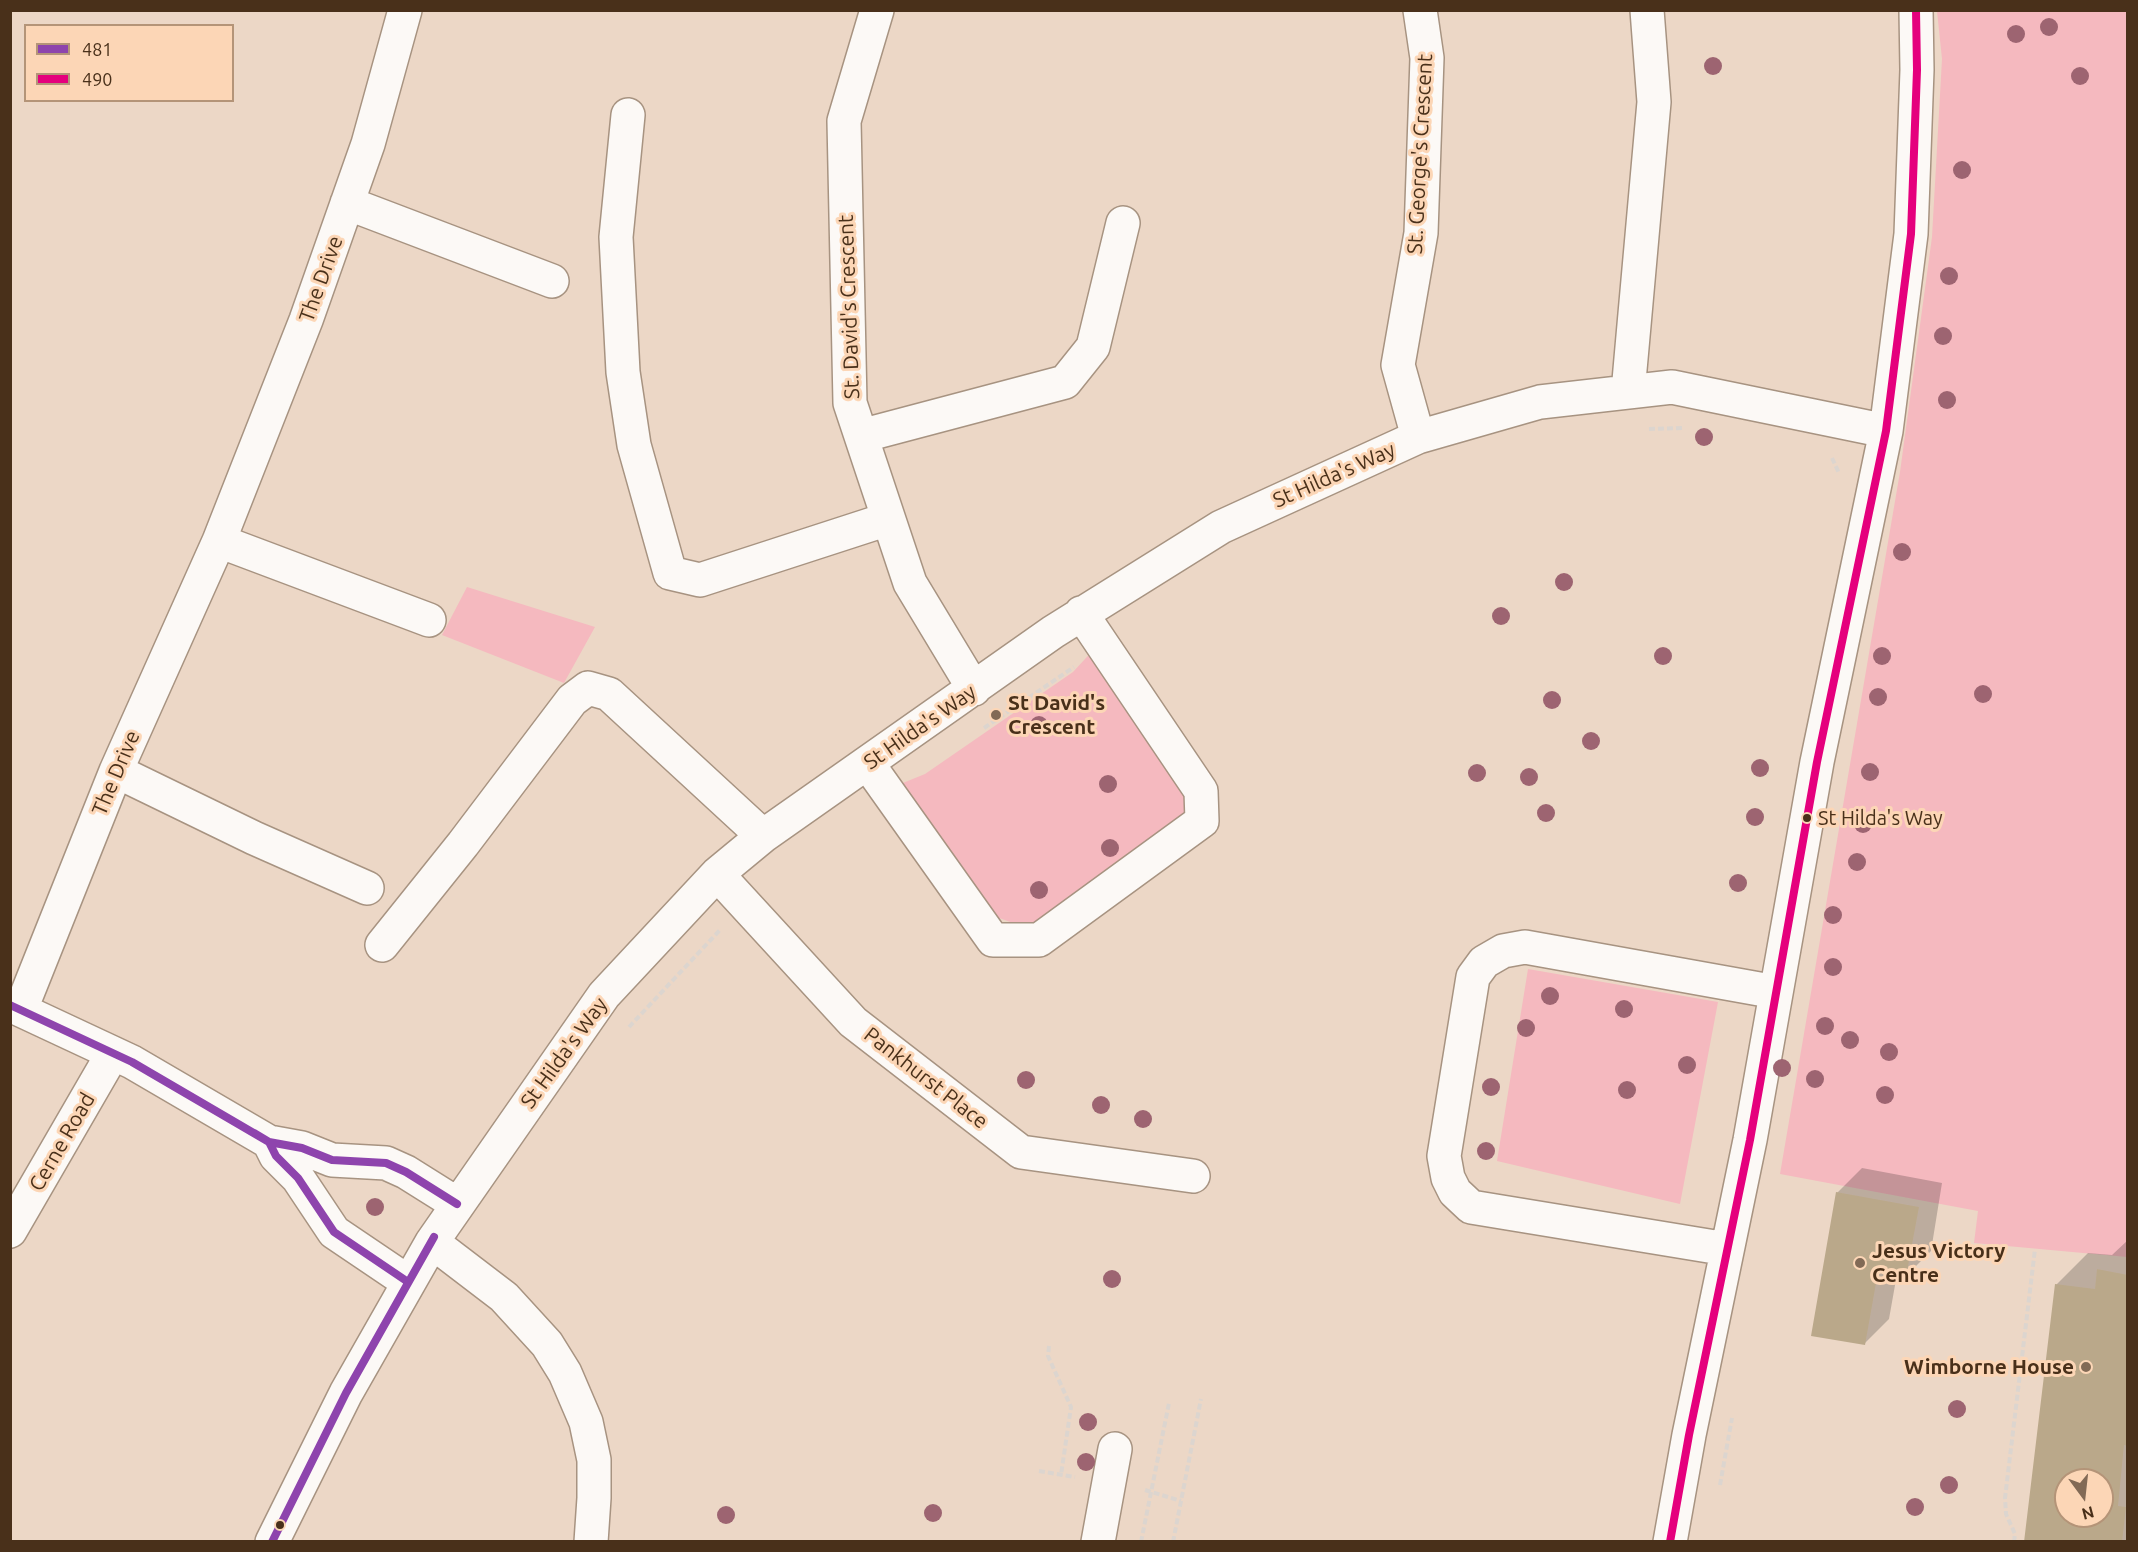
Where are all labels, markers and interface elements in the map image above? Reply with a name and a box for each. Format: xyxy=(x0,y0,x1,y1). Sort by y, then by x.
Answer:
legend xyxy=(24,24,234,102)
text: 481 xyxy=(82,39,112,59)
street label: St. George's Crescent xyxy=(1402,53,1438,255)
text: 490 xyxy=(82,69,112,89)
street label: St. David's Crescent xyxy=(833,214,865,400)
street label: The Drive xyxy=(294,233,348,325)
street label: St Hilda's Way xyxy=(1269,437,1399,513)
street label: St Hilda's Way xyxy=(859,679,981,775)
place label: St David's Crescent xyxy=(1008,690,1105,740)
marker: St David's Crescent xyxy=(989,708,1003,722)
street label: The Drive xyxy=(87,727,145,819)
place label: St Hilda's Way xyxy=(1818,806,1943,830)
marker: St Hilda's Way xyxy=(1801,812,1813,824)
street label: St Hilda's Way xyxy=(515,993,613,1113)
street label: Pankhurst Place xyxy=(859,1022,993,1134)
street label: Cerne Road xyxy=(24,1088,100,1196)
place label: Jesus Victory Centre xyxy=(1872,1238,2005,1288)
marker: Jesus Victory Centre xyxy=(1853,1256,1867,1270)
place label: Wimborne House xyxy=(1904,1354,2074,1380)
marker: Wimborne House xyxy=(2079,1360,2093,1374)
north arrow xyxy=(2054,1468,2114,1528)
text: N xyxy=(2080,1503,2096,1524)
unlabelled marker xyxy=(274,1519,286,1531)

